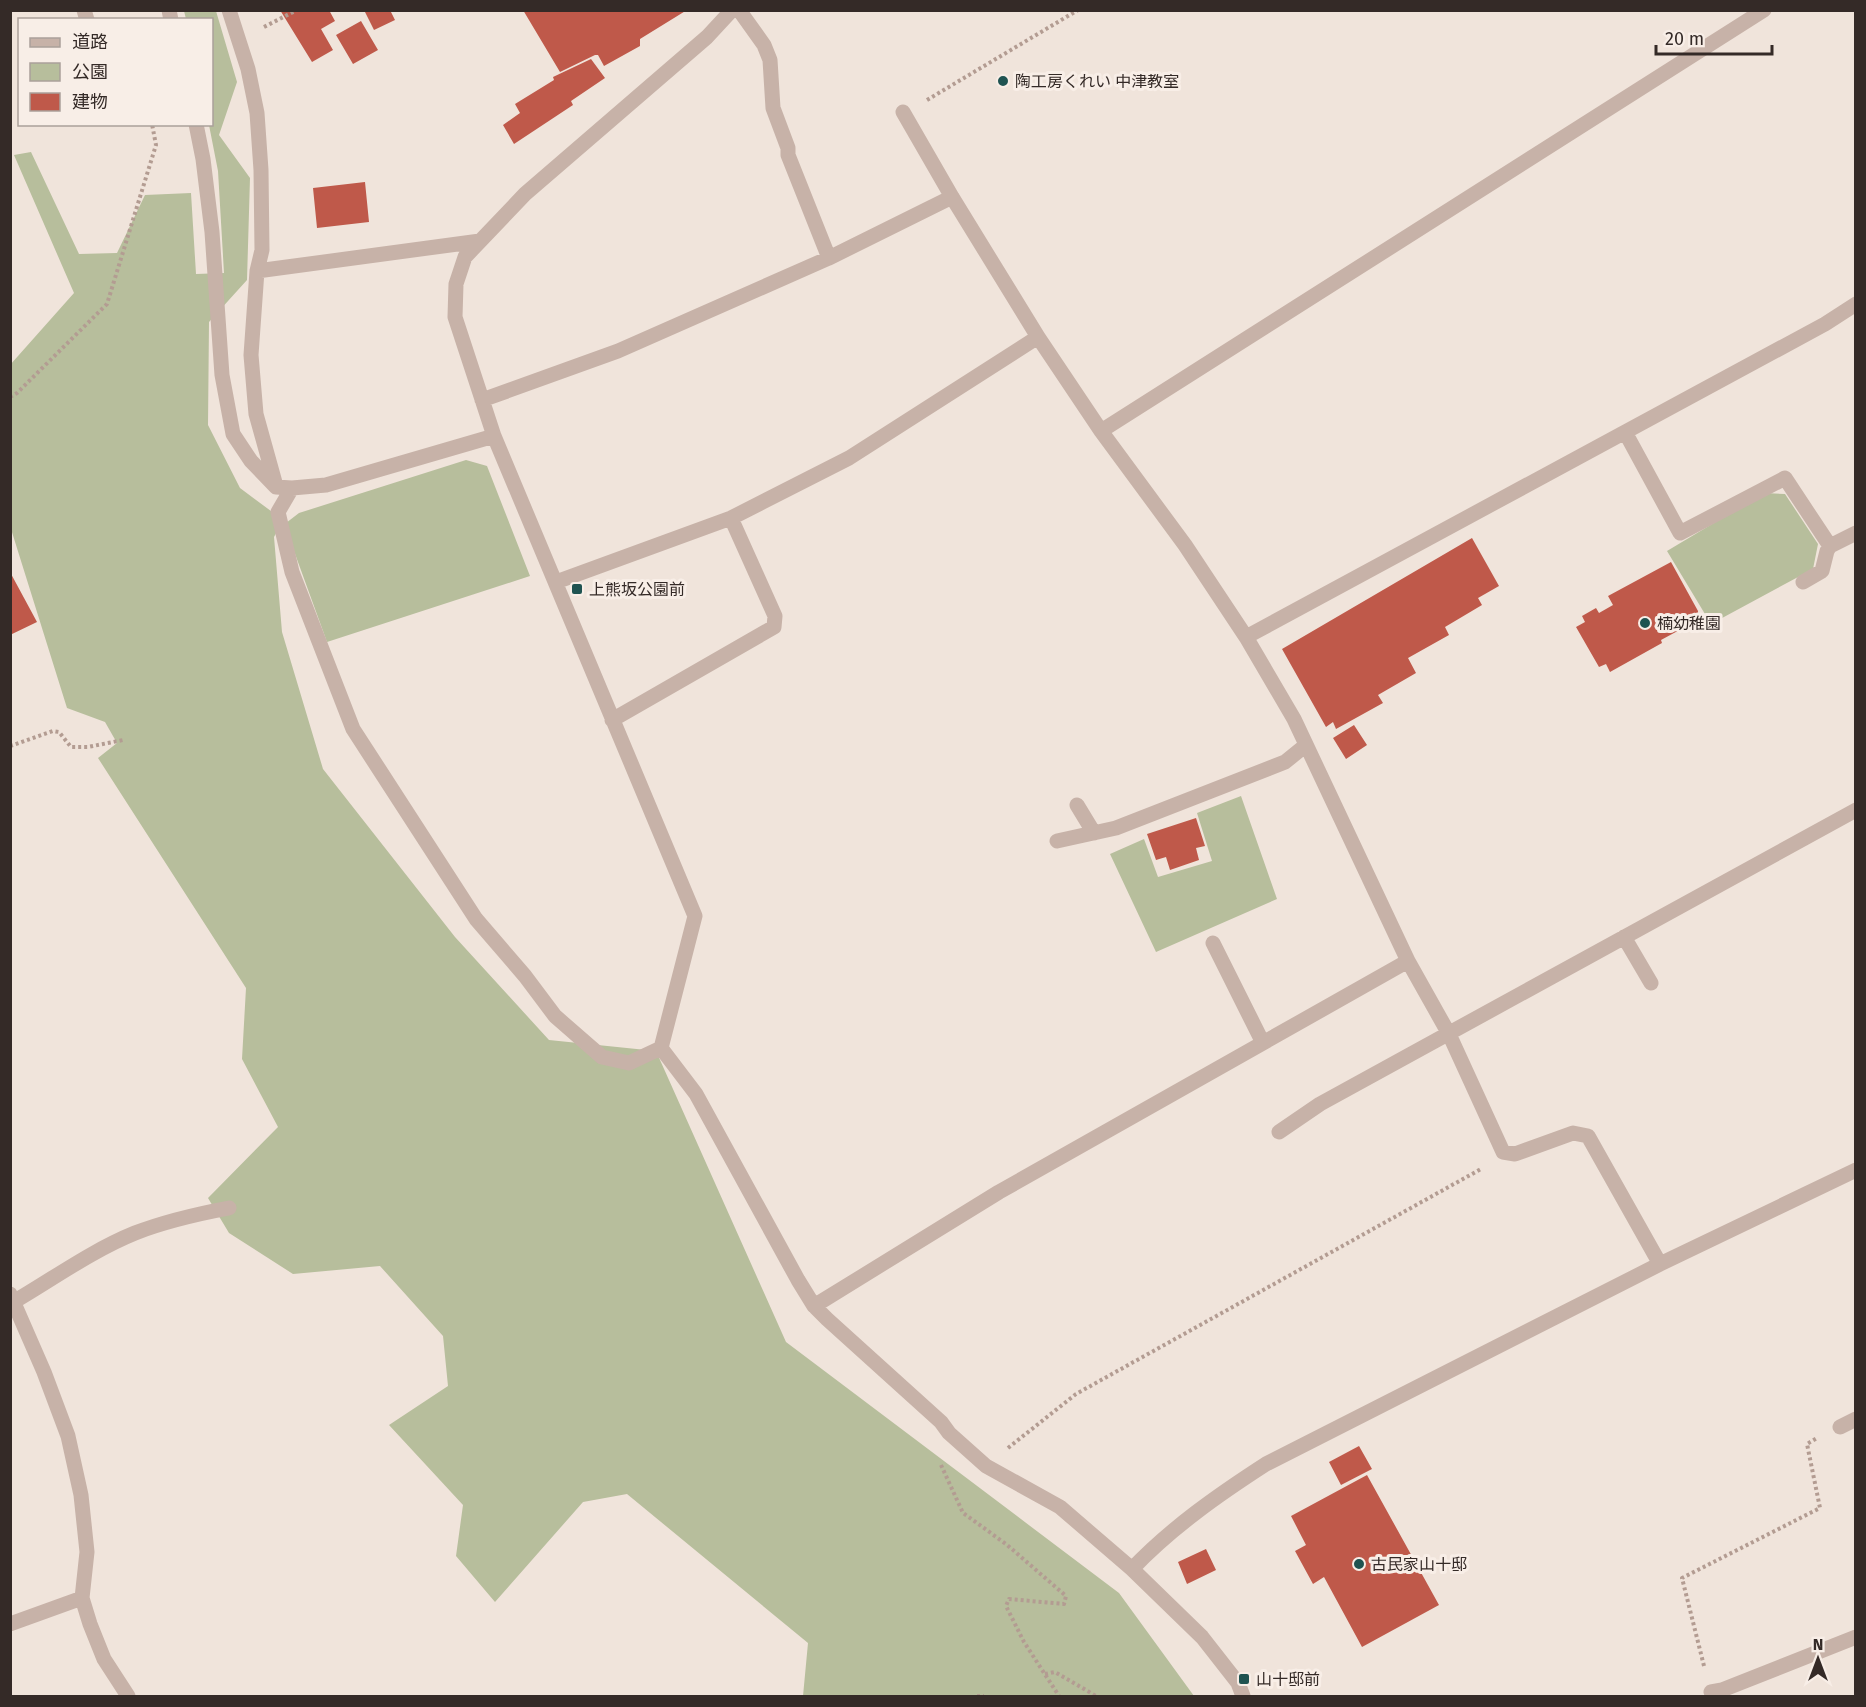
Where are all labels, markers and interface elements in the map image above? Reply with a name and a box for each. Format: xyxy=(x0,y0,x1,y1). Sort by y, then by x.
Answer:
legend xyxy=(18,18,213,126)
scale bar xyxy=(1656,18,1772,56)
text: 20 m xyxy=(1665,28,1704,50)
text: 道路 xyxy=(72,31,108,53)
text: 公園 xyxy=(72,61,108,83)
place label: 陶工房くれい 中津教室 xyxy=(1015,72,1179,91)
marker: 陶工房くれい 中津教室 xyxy=(996,74,1010,88)
text: 建物 xyxy=(72,91,108,113)
place label: 上熊坂公園前 xyxy=(589,580,685,599)
marker: 上熊坂公園前 xyxy=(570,582,584,596)
place label: 楠幼稚園 xyxy=(1657,614,1721,633)
marker: 楠幼稚園 xyxy=(1638,616,1652,630)
place label: 古民家山十邸 xyxy=(1371,1555,1467,1574)
marker: 古民家山十邸 xyxy=(1352,1557,1366,1571)
north arrow xyxy=(1788,1629,1848,1689)
text: N xyxy=(1813,1635,1823,1654)
place label: 山十邸前 xyxy=(1256,1670,1320,1689)
marker: 山十邸前 xyxy=(1237,1672,1251,1686)

